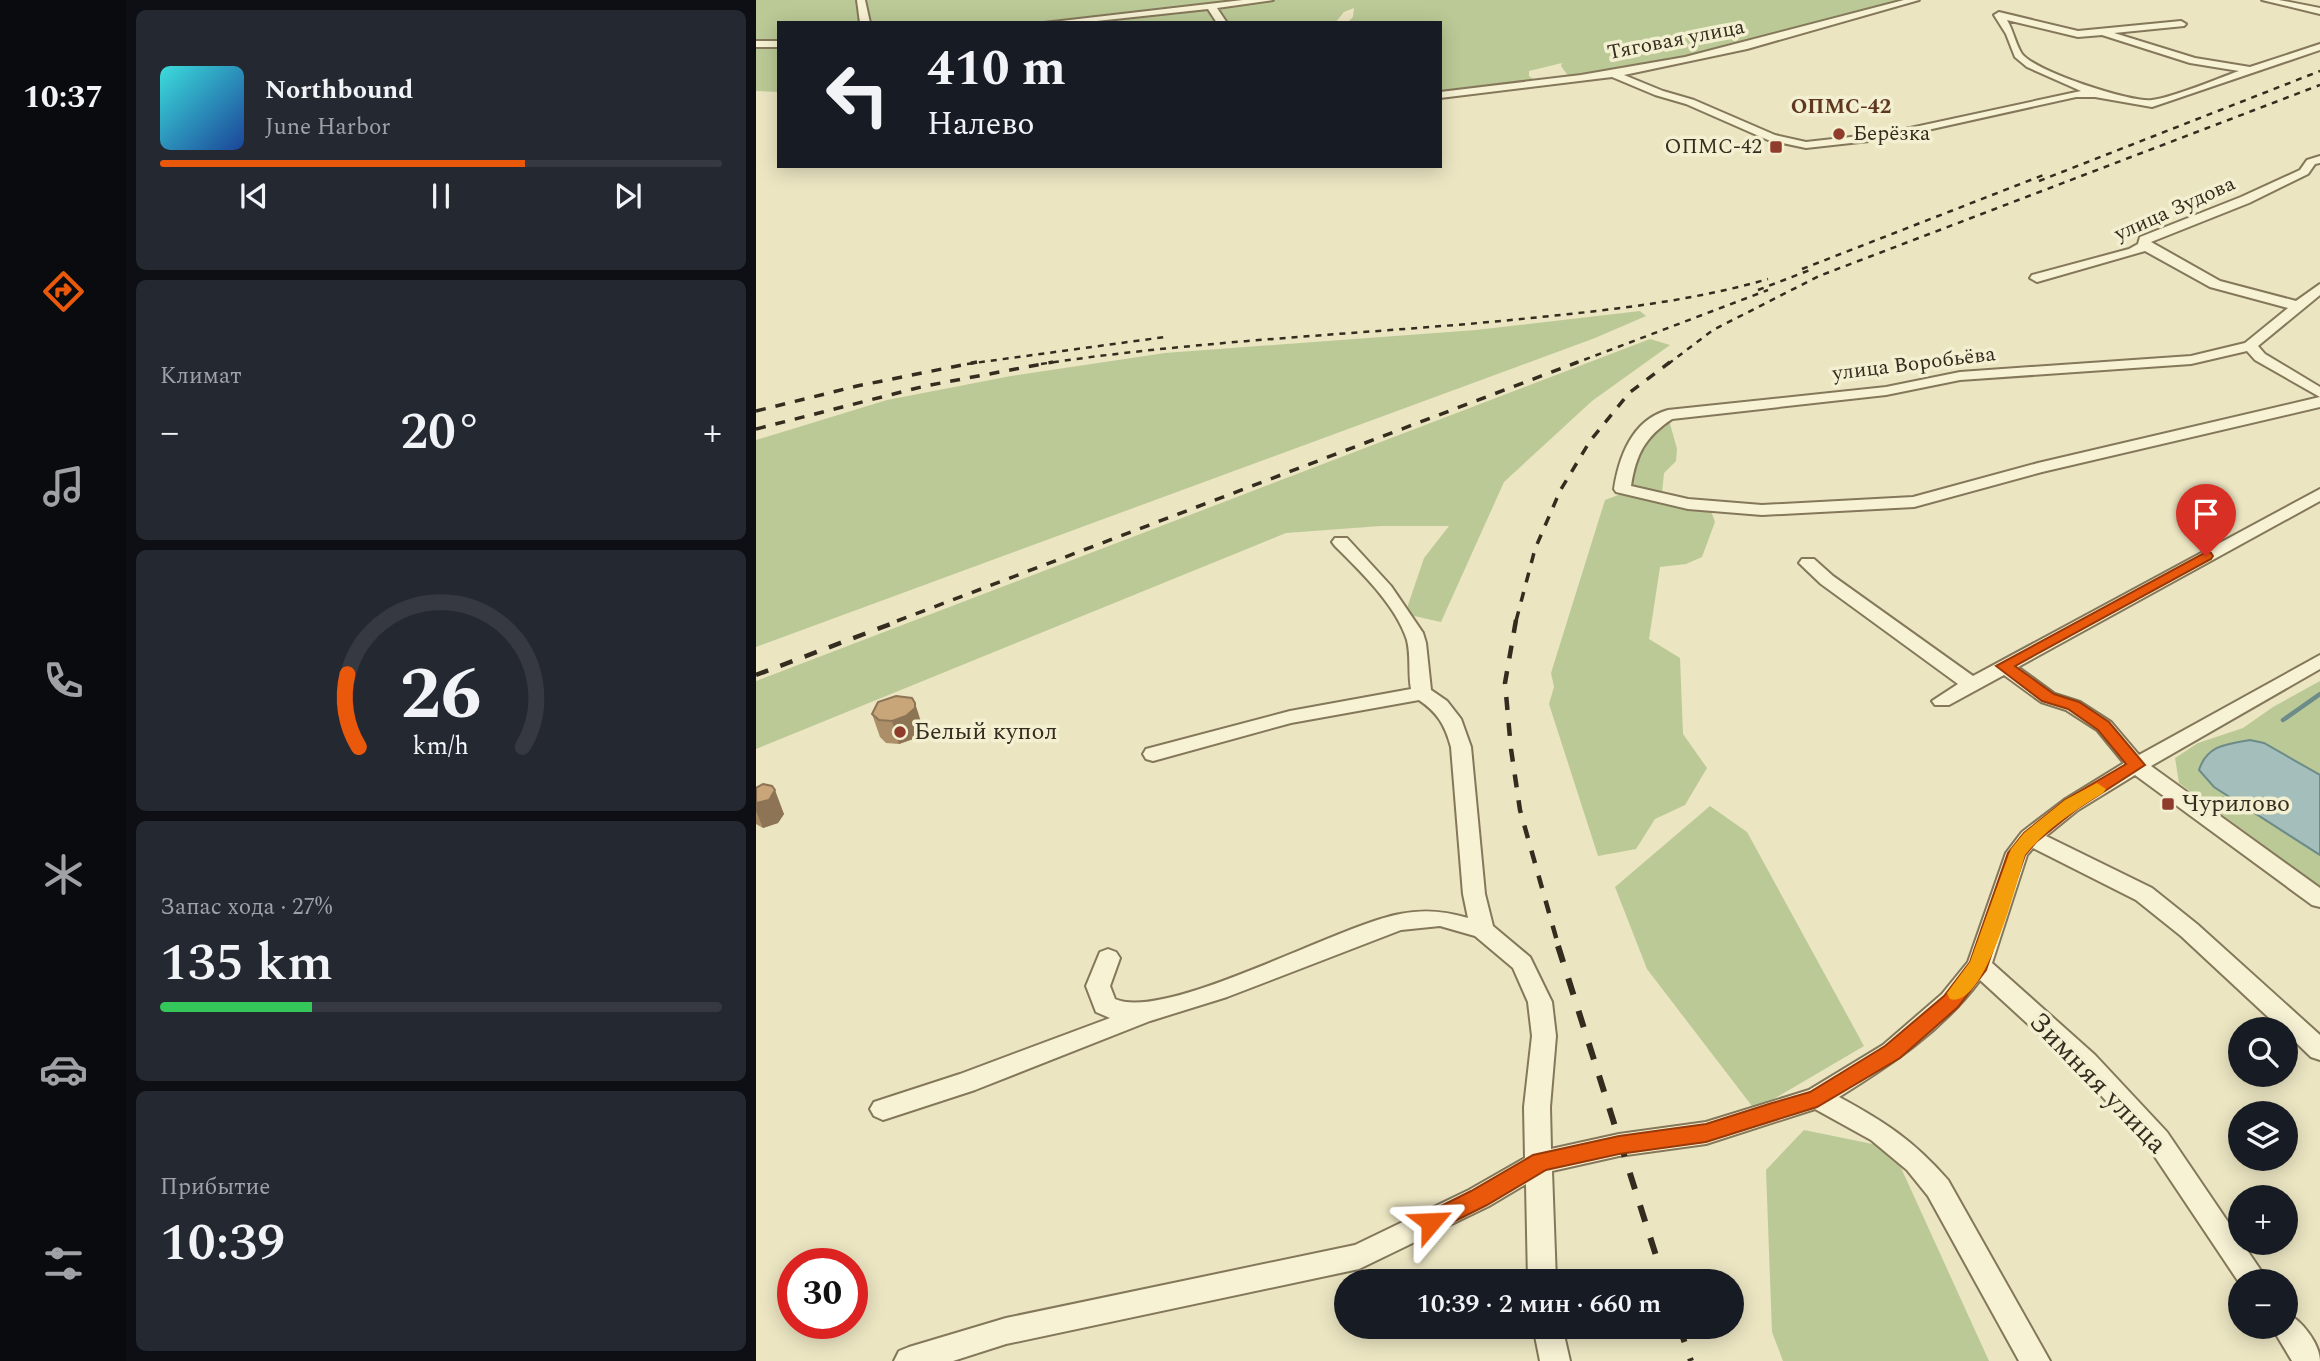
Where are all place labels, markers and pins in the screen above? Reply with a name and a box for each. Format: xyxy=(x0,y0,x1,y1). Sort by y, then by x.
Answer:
place label: Берёзка xyxy=(1853,118,1931,150)
marker: Берёзка xyxy=(1831,126,1847,142)
place label: ОПМС-42 xyxy=(1665,131,1762,163)
marker: ОПМС-42 xyxy=(1768,139,1784,155)
pin xyxy=(2176,484,2236,556)
place label: Белый купол xyxy=(914,714,1057,750)
marker: Белый купол xyxy=(892,724,908,740)
place label: Чурилово xyxy=(2182,786,2290,822)
marker: Чурилово xyxy=(2160,796,2176,812)

